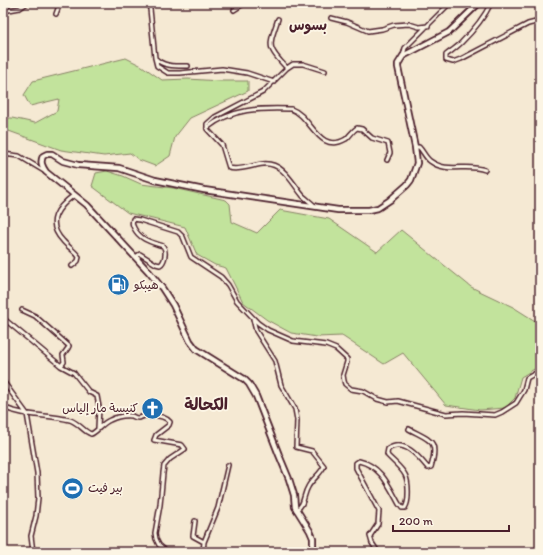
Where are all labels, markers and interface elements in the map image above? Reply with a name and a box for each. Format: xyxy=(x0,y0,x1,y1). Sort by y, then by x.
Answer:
district label: بسوس xyxy=(289,17,327,35)
fuel station icon: هيبكو xyxy=(106,272,132,298)
place label: هيبكو xyxy=(133,278,159,293)
church icon: كنيسة مار إلياس xyxy=(140,395,166,421)
district label: الكحالة xyxy=(184,395,228,414)
place label: كنيسة مار إلياس xyxy=(62,401,138,416)
sports icon: بير فيت xyxy=(60,475,86,501)
place label: بير فيت xyxy=(88,481,123,496)
scale bar xyxy=(393,507,509,533)
text: 200 m xyxy=(399,514,433,528)

